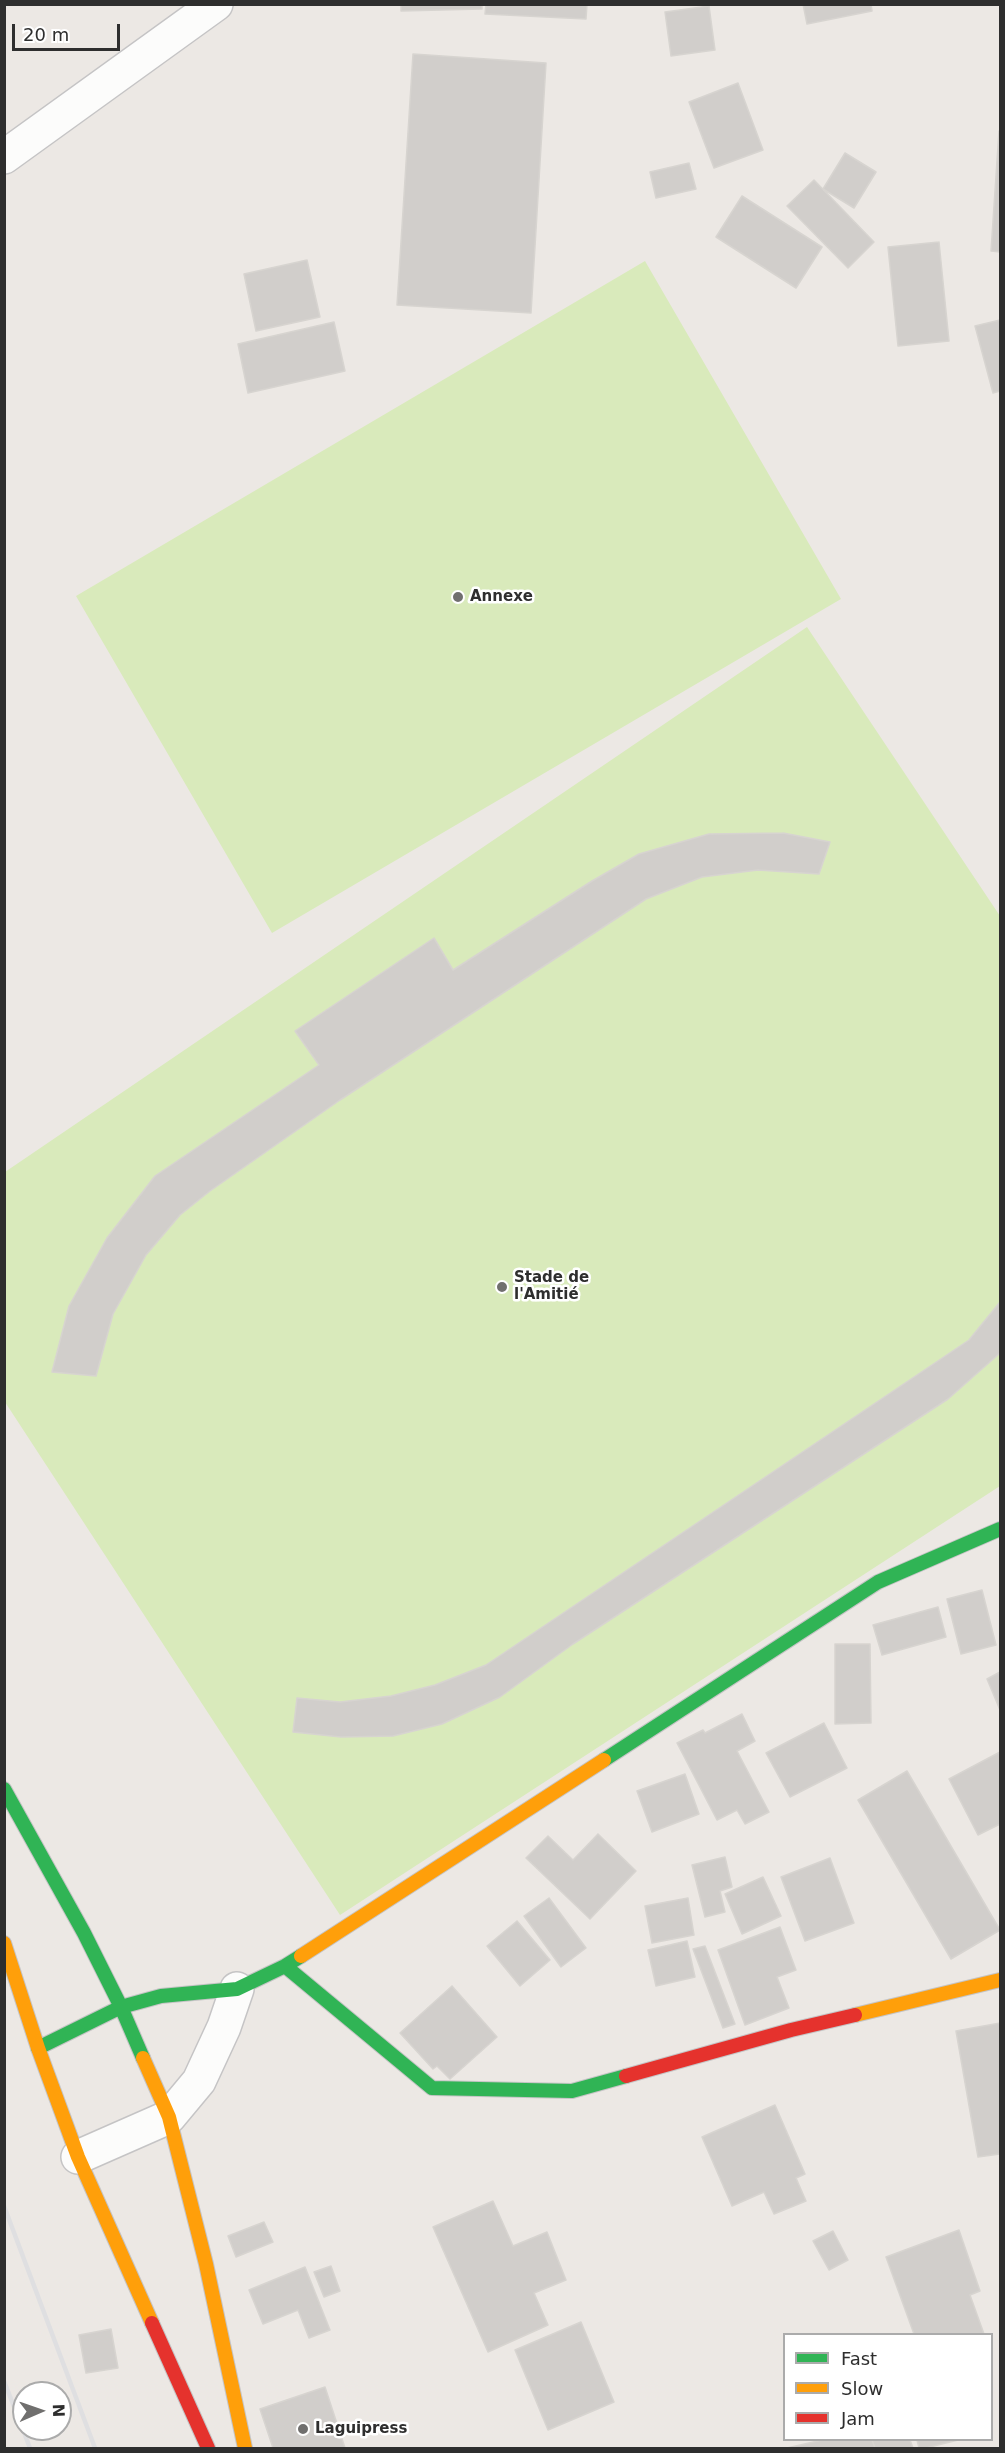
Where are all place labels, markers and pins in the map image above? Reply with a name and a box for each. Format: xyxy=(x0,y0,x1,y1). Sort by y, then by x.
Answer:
place label: Annexe xyxy=(470,588,533,606)
marker: Annexe xyxy=(451,590,465,604)
place label: Stade de l'Amitié xyxy=(514,1269,589,1304)
marker: Stade de l'Amitié xyxy=(495,1280,509,1294)
place label: Laguipress xyxy=(315,2420,407,2438)
marker: Laguipress xyxy=(296,2422,310,2436)

